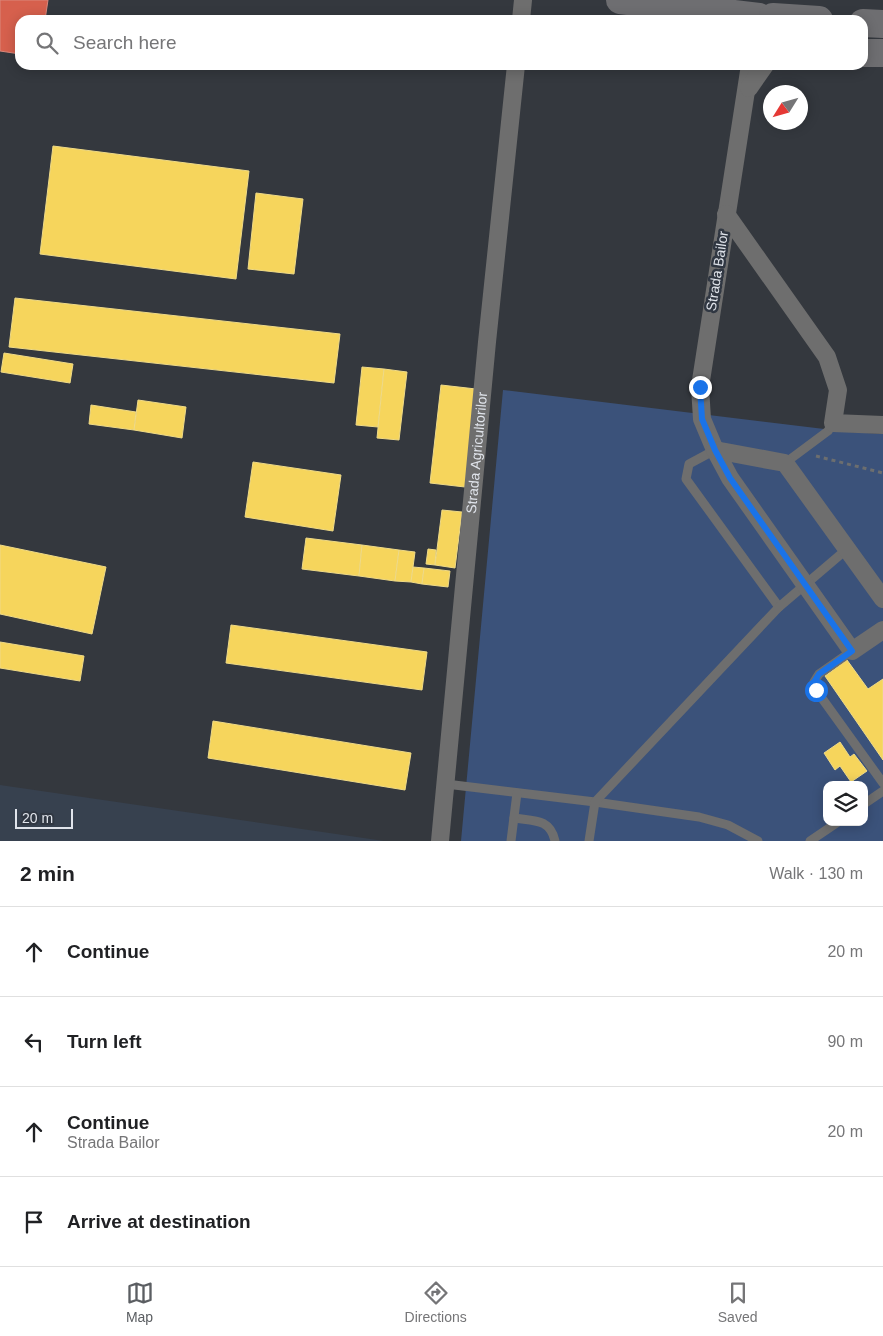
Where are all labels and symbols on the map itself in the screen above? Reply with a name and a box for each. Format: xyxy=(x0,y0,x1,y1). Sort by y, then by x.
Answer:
north arrow xyxy=(763,85,808,130)
street label: Strada Bailor xyxy=(703,229,731,312)
route end xyxy=(689,376,712,399)
street label: Strada Agricultorilor xyxy=(463,391,490,514)
route start xyxy=(805,679,828,702)
scale bar xyxy=(15,806,72,829)

